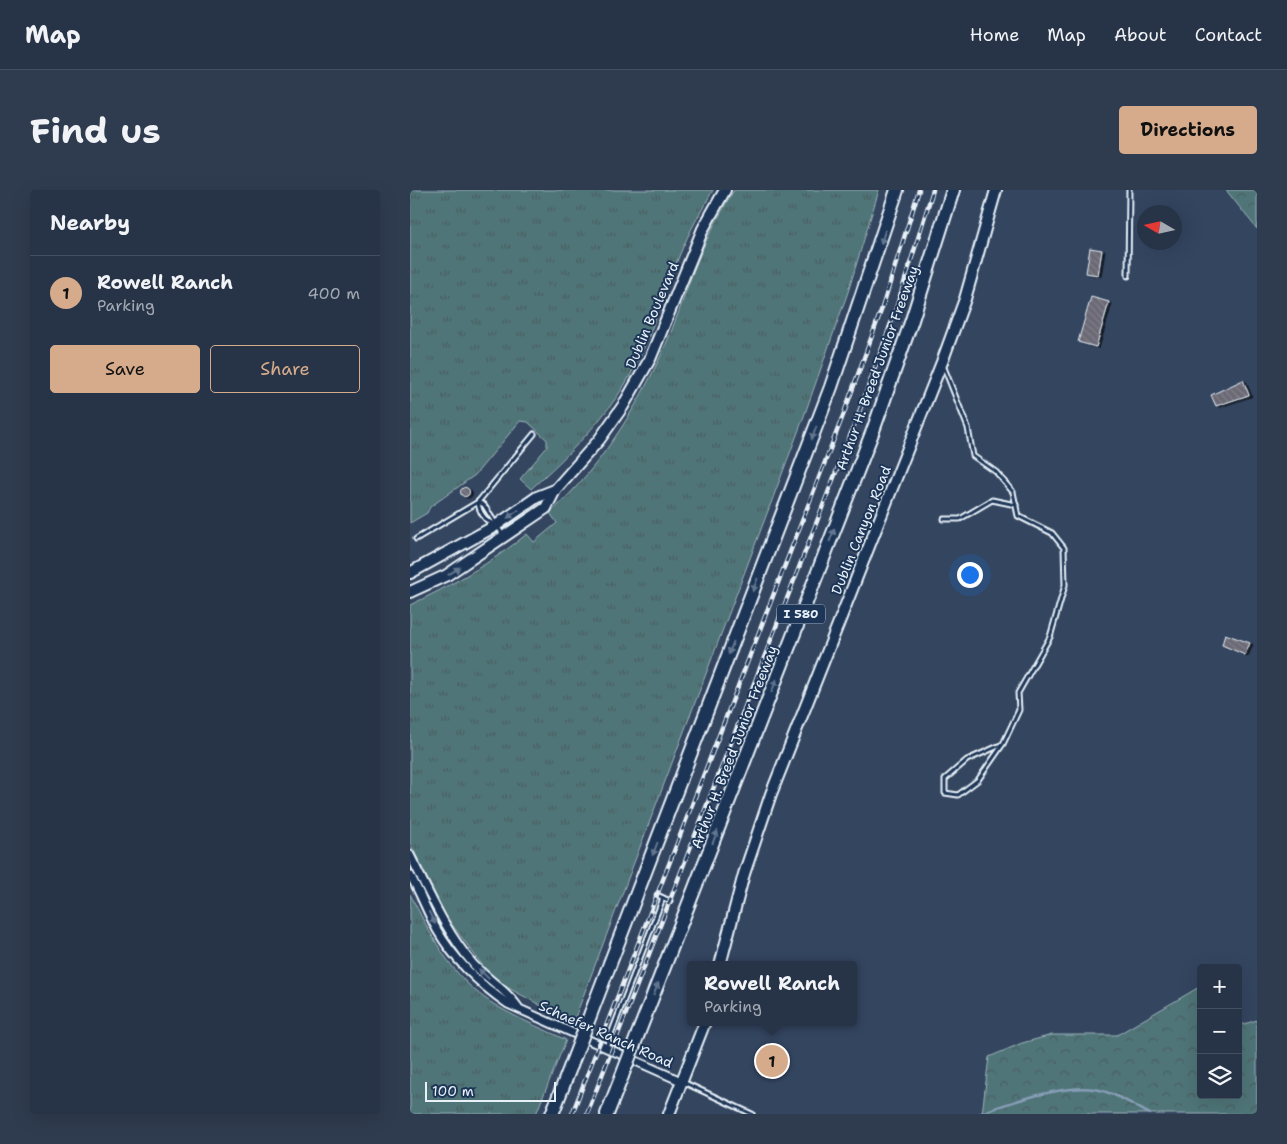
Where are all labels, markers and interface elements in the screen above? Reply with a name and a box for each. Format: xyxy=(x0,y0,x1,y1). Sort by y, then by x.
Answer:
text: Map xyxy=(25,19,81,51)
text: Home xyxy=(970,23,1019,47)
text: Map xyxy=(1047,23,1086,47)
text: About xyxy=(1114,23,1167,47)
text: Contact xyxy=(1195,23,1262,47)
button: Directions xyxy=(1119,106,1257,154)
text: Find us xyxy=(30,107,161,154)
north arrow xyxy=(1137,205,1182,250)
text: Nearby xyxy=(50,209,130,237)
one-way arrow xyxy=(878,229,886,244)
street label: Dublin Boulevard xyxy=(621,259,683,371)
street label: Arthur H. Breed Junior Freeway xyxy=(832,263,922,473)
text: Rowell Ranch xyxy=(97,270,233,295)
text: 1 xyxy=(62,283,70,304)
text: 400 m xyxy=(307,283,360,304)
text: Parking xyxy=(97,295,155,316)
button: Save xyxy=(50,345,200,393)
button: Share xyxy=(210,345,360,393)
one-way arrow xyxy=(810,426,818,441)
street label: Dublin Canyon Road xyxy=(827,463,895,597)
one-way arrow xyxy=(507,508,520,519)
one-way arrow xyxy=(829,527,837,542)
your location xyxy=(957,562,983,588)
one-way arrow xyxy=(447,566,460,576)
one-way arrow xyxy=(751,577,758,592)
road number: I 580 xyxy=(777,604,825,624)
one-way arrow xyxy=(727,641,735,656)
street label: Arthur H. Breed Junior Freeway xyxy=(687,643,781,851)
one-way arrow xyxy=(770,679,778,693)
one-way arrow xyxy=(712,830,719,845)
one-way arrow xyxy=(651,842,659,857)
one-way arrow xyxy=(428,911,436,926)
popup xyxy=(687,961,857,1026)
map controls xyxy=(1197,964,1242,1099)
button: + xyxy=(1197,964,1242,1009)
one-way arrow xyxy=(478,968,490,980)
text: Rowell Ranch xyxy=(704,971,840,996)
one-way arrow xyxy=(652,981,660,996)
street label: Schaefer Ranch Road xyxy=(536,996,676,1072)
text: Parking xyxy=(704,996,762,1017)
button: − xyxy=(1197,1009,1242,1054)
pin: 1 xyxy=(756,1042,788,1080)
button: layers xyxy=(1197,1054,1242,1099)
scale bar xyxy=(425,1079,556,1102)
text: 100 m xyxy=(432,1082,474,1100)

